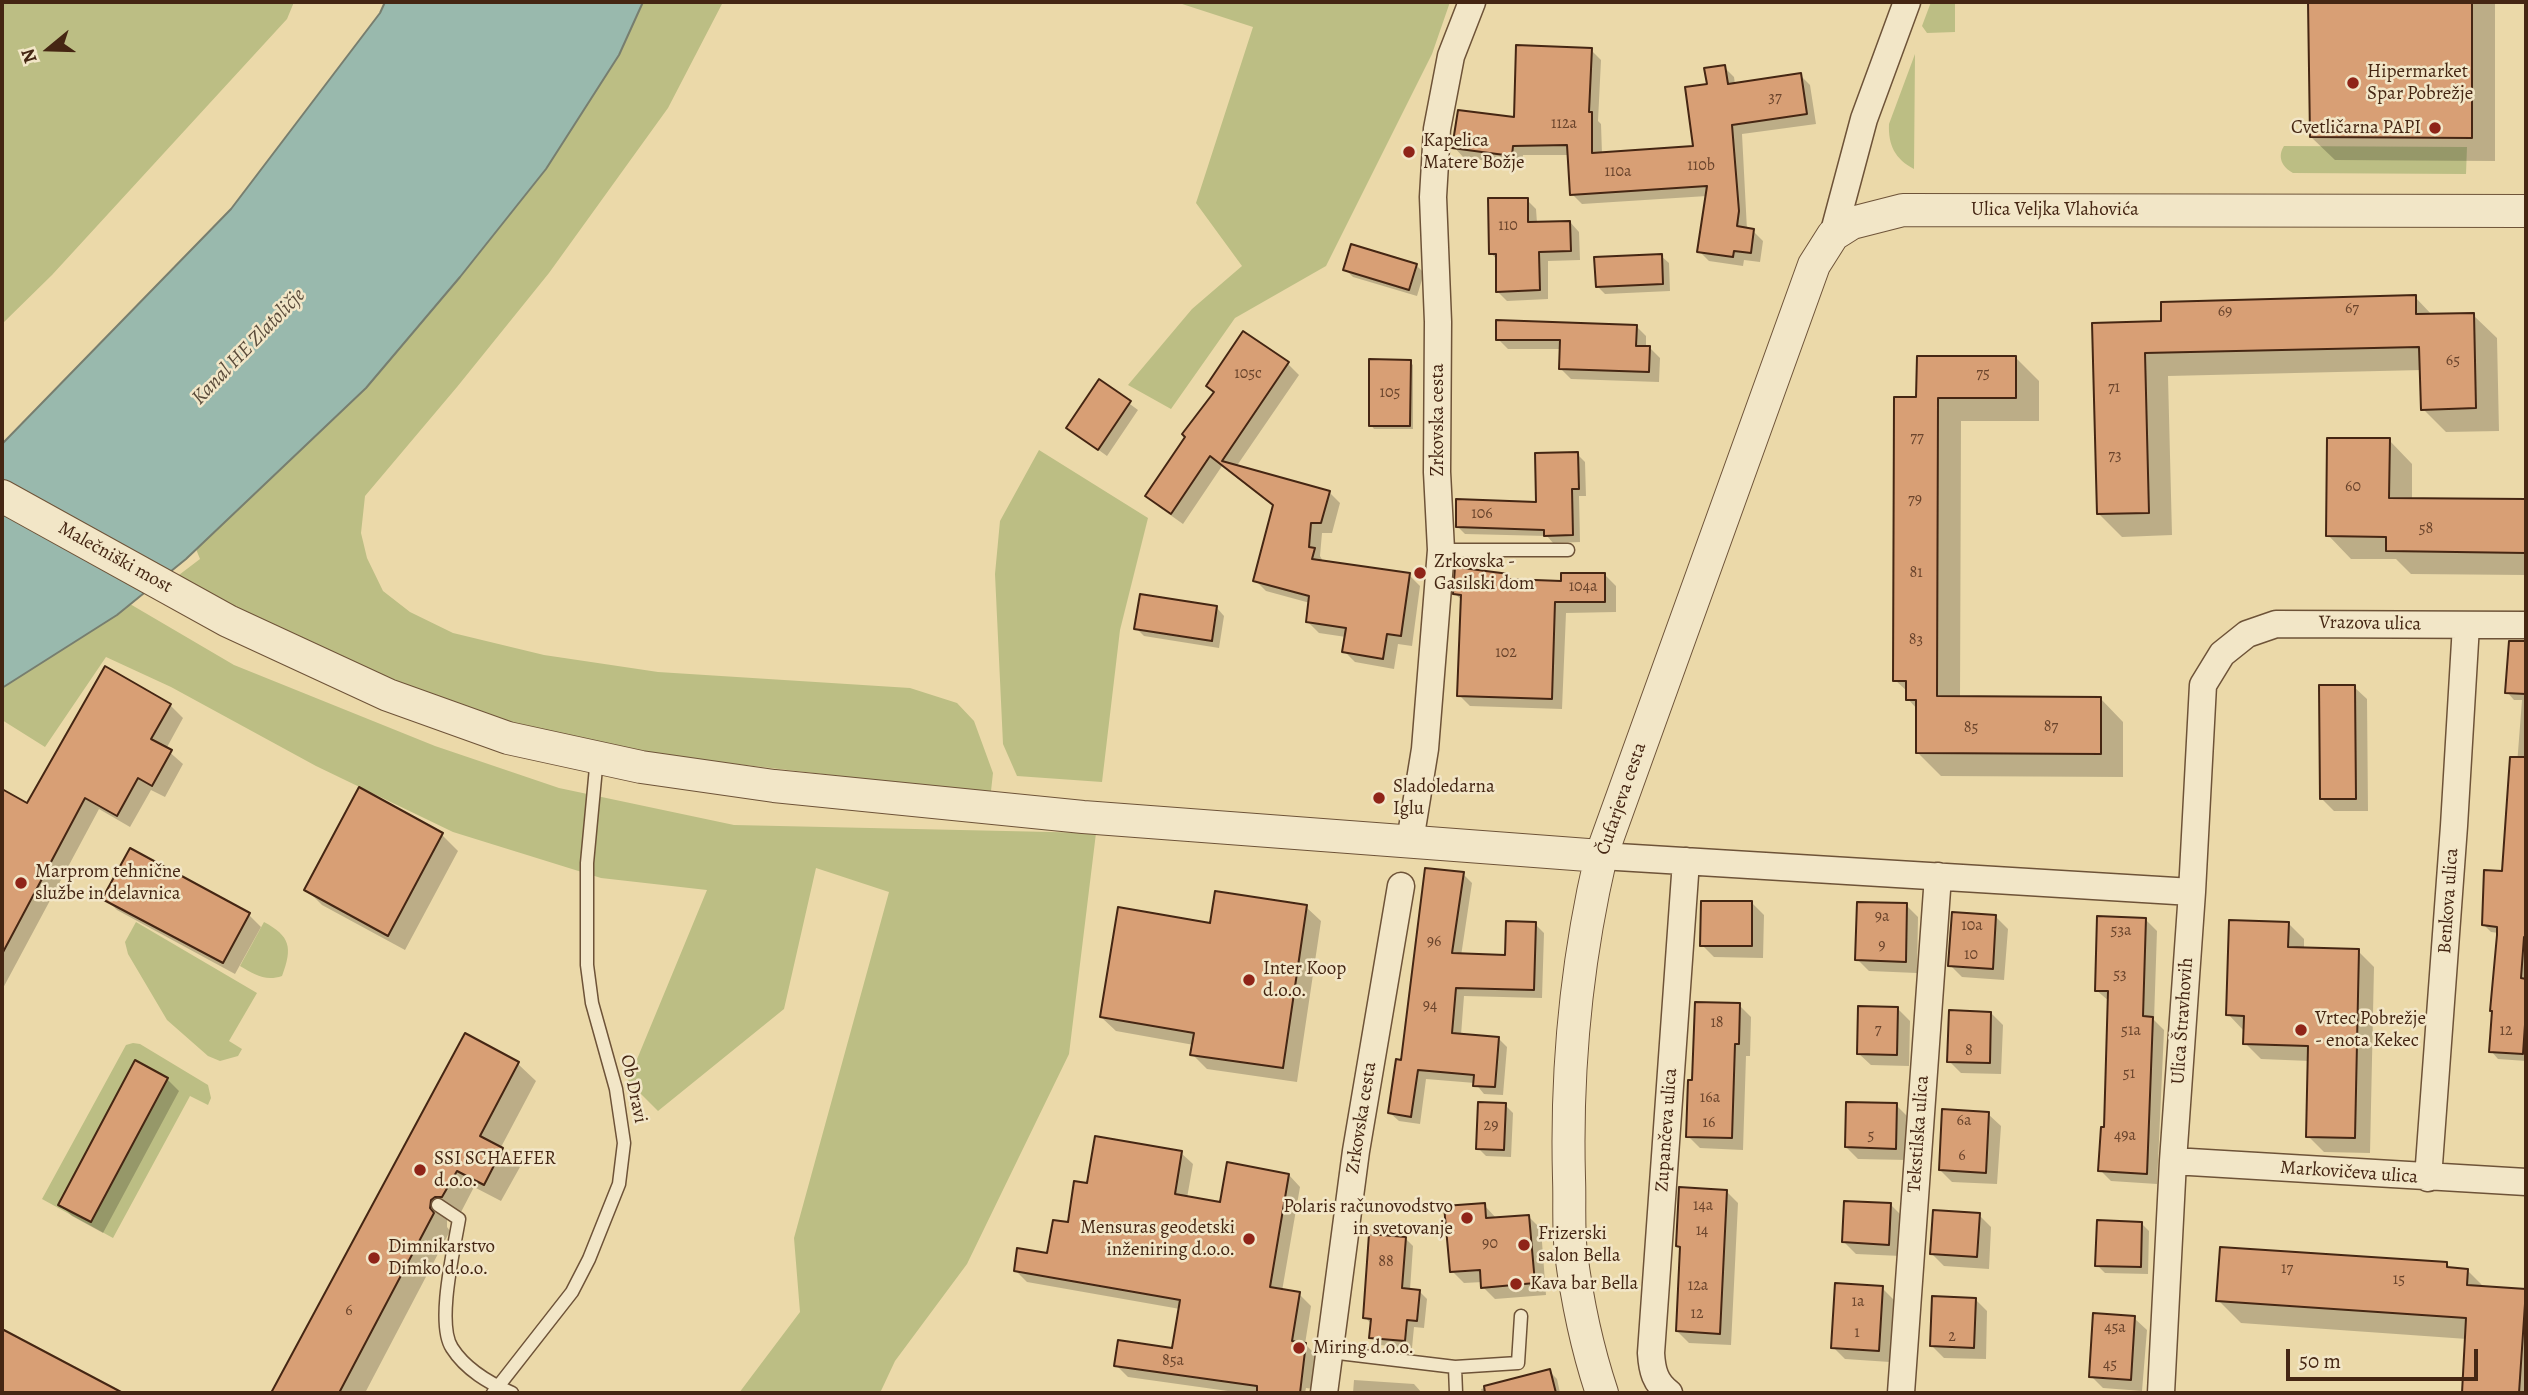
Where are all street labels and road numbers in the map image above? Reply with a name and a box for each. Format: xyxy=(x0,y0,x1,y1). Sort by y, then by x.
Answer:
street label: Ulica Veljka Vlahovića xyxy=(1971,199,2139,221)
street label: Zrkovska cesta xyxy=(1427,363,1449,477)
street label: Malečniški most xyxy=(54,517,176,599)
street label: Vrazova ulica xyxy=(2319,612,2421,636)
street label: Čufarjeva cesta xyxy=(1592,740,1652,858)
street label: Benkova ulica xyxy=(2434,847,2464,955)
street label: Ulica Štravhovih xyxy=(2167,957,2199,1085)
street label: Ob Dravi xyxy=(615,1053,651,1125)
street label: Zrkovska cesta xyxy=(1342,1060,1382,1176)
street label: Zupančeva ulica xyxy=(1651,1067,1683,1193)
street label: Tekstilska ulica xyxy=(1904,1075,1934,1193)
street label: Markovičeva ulica xyxy=(2279,1157,2419,1189)

